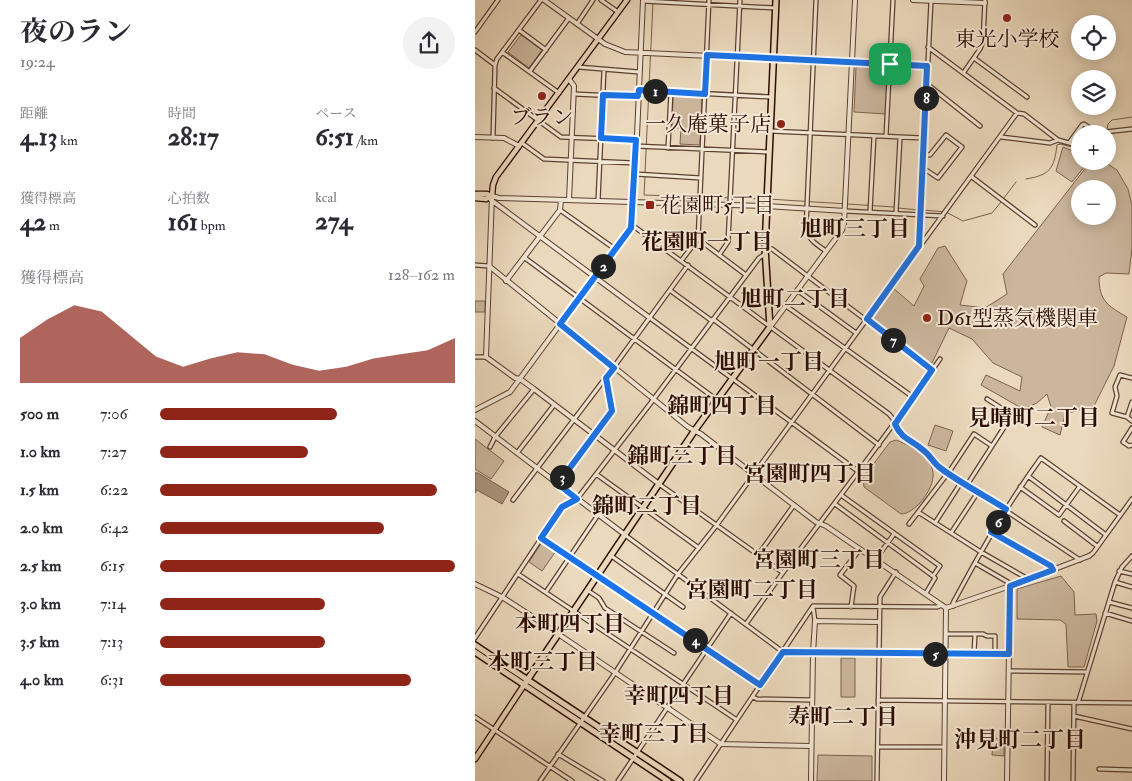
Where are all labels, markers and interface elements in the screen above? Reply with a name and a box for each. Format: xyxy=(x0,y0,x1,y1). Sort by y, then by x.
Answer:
marker: 東光小学校 xyxy=(1001,12,1013,24)
text: 夜のラン xyxy=(20,15,132,50)
map controls xyxy=(1071,15,1116,225)
button: locate xyxy=(1071,15,1116,60)
button: share xyxy=(403,17,455,69)
place label: 東光小学校 xyxy=(955,26,1060,53)
pin xyxy=(869,43,911,85)
icon: arrive xyxy=(876,50,904,78)
text: 19:24 xyxy=(20,52,55,72)
button: layers xyxy=(1071,70,1116,115)
pin: 1 xyxy=(643,78,667,104)
text: 1 xyxy=(653,83,658,100)
pin: 8 xyxy=(913,86,939,110)
marker: ブラン xyxy=(536,90,548,102)
text: 8 xyxy=(923,90,930,107)
place label: ブラン xyxy=(511,104,574,131)
text: 距離 xyxy=(20,105,48,122)
text: 時間 xyxy=(168,105,196,122)
text: ペース xyxy=(315,105,357,122)
place label: 一久庵菓子店 xyxy=(645,111,771,138)
marker: 一久庵菓子店 xyxy=(775,118,787,130)
text: 4.13 xyxy=(20,122,57,153)
text: 28:17 xyxy=(168,122,219,153)
text: 6:51 xyxy=(315,122,354,153)
button: + xyxy=(1071,125,1116,170)
text: km xyxy=(57,132,78,149)
text: /km xyxy=(354,132,378,149)
button: − xyxy=(1071,180,1116,225)
text: kcal xyxy=(315,189,337,206)
text: 獲得標高 xyxy=(20,190,76,207)
text: 心拍数 xyxy=(168,190,210,207)
place label: 花園町5丁目 xyxy=(660,192,774,219)
marker: 花園町5丁目 xyxy=(644,199,656,211)
text: 274 xyxy=(315,206,352,237)
text: 42 xyxy=(20,207,46,238)
text: 161 xyxy=(168,207,198,238)
district label: 旭町三丁目 xyxy=(800,215,910,243)
text: m xyxy=(46,217,60,234)
text: bpm xyxy=(198,217,226,234)
district label: 花園町一丁目 xyxy=(641,228,773,256)
pin: 2 xyxy=(591,254,615,278)
text: 2 xyxy=(600,258,607,275)
text: 128–162 m xyxy=(388,265,455,285)
text: 獲得標高 xyxy=(20,268,84,288)
district label: 旭町二丁目 xyxy=(740,285,850,313)
place label: D61型蒸気機関車 xyxy=(937,305,1098,332)
marker: D61型蒸気機関車 xyxy=(921,312,933,324)
pin: 7 xyxy=(881,328,905,352)
text: 7 xyxy=(890,332,897,349)
district label: 旭町一丁目 xyxy=(714,348,824,376)
district label: 錦町四丁目 xyxy=(667,392,777,420)
text: 500 m xyxy=(20,404,59,424)
text: 7:06 xyxy=(100,404,128,424)
district label: 見晴町二丁目 xyxy=(968,404,1100,432)
text: 1.0 km xyxy=(20,442,60,462)
text: 7:27 xyxy=(100,442,127,462)
district label: 錦町三丁目 xyxy=(627,442,737,470)
district label: 宮園町四丁目 xyxy=(744,460,876,488)
pin: 3 xyxy=(549,464,575,490)
text: 3 xyxy=(560,469,565,486)
text: 1.5 km xyxy=(20,480,59,500)
text: 6:22 xyxy=(100,480,128,500)
district label: 錦町二丁目 xyxy=(592,492,702,520)
pin: 6 xyxy=(985,510,1011,534)
text: 6 xyxy=(995,514,1002,531)
text: 2.0 km xyxy=(20,518,63,538)
text: 6:42 xyxy=(100,518,129,538)
district label: 宮園町三丁目 xyxy=(753,546,885,574)
text: 2.5 km xyxy=(20,556,61,576)
text: 6:15 xyxy=(100,556,125,576)
district label: 宮園町二丁目 xyxy=(686,576,818,604)
text: 3.0 km xyxy=(20,594,61,614)
text: 7:14 xyxy=(100,594,126,614)
district label: 本町四丁目 xyxy=(515,610,625,638)
pin: 4 xyxy=(683,628,707,652)
text: 3.5 km xyxy=(20,632,59,652)
text: 7:13 xyxy=(100,632,123,652)
text: 4 xyxy=(692,632,699,649)
pin: 5 xyxy=(923,642,947,666)
text: 5 xyxy=(932,646,939,663)
district label: 本町三丁目 xyxy=(488,648,598,676)
text: 4.0 km xyxy=(20,670,64,690)
text: 6:31 xyxy=(100,670,124,690)
district label: 幸町四丁目 xyxy=(624,682,734,710)
district label: 寿町二丁目 xyxy=(788,703,898,731)
district label: 幸町三丁目 xyxy=(599,720,709,748)
district label: 沖見町二丁目 xyxy=(954,726,1086,754)

